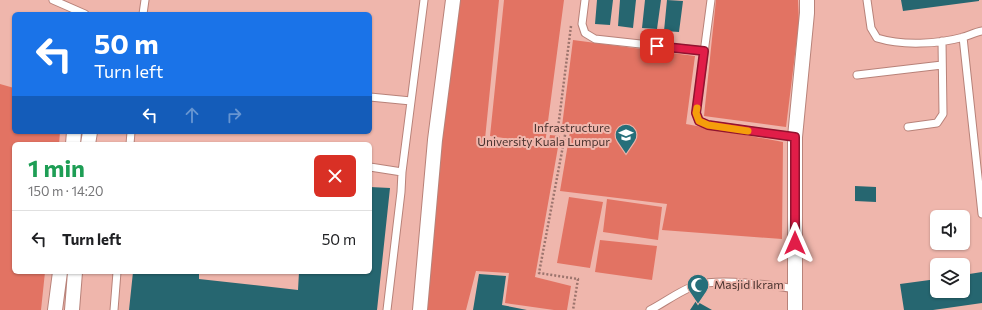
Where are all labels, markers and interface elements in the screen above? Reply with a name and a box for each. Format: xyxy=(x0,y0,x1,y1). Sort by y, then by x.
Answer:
text: 50 m xyxy=(94,26,159,60)
icon: left xyxy=(28,28,80,80)
pin xyxy=(640,29,674,63)
icon: arrive xyxy=(646,35,668,57)
text: Turn left xyxy=(94,60,163,82)
icon: left xyxy=(139,104,161,126)
icon: ahead xyxy=(181,104,203,126)
icon: right xyxy=(223,104,245,126)
place label: Infrastructure University Kuala Lumpur xyxy=(477,120,610,148)
school or university icon: Infrastructure University Kuala Lumpur xyxy=(613,122,639,155)
text: 1 min xyxy=(28,153,85,182)
button: close xyxy=(314,155,356,197)
text: 150 m · 14:20 xyxy=(28,183,103,199)
map controls xyxy=(930,210,970,298)
button: sound xyxy=(930,210,970,250)
position arrow xyxy=(774,222,816,264)
icon: left xyxy=(28,228,50,250)
text: Turn left xyxy=(62,230,121,248)
text: 50 m xyxy=(322,230,356,248)
button: layers xyxy=(930,258,970,298)
mosque icon: Masjid Ikram xyxy=(685,272,711,305)
place label: Masjid Ikram xyxy=(714,277,784,291)

